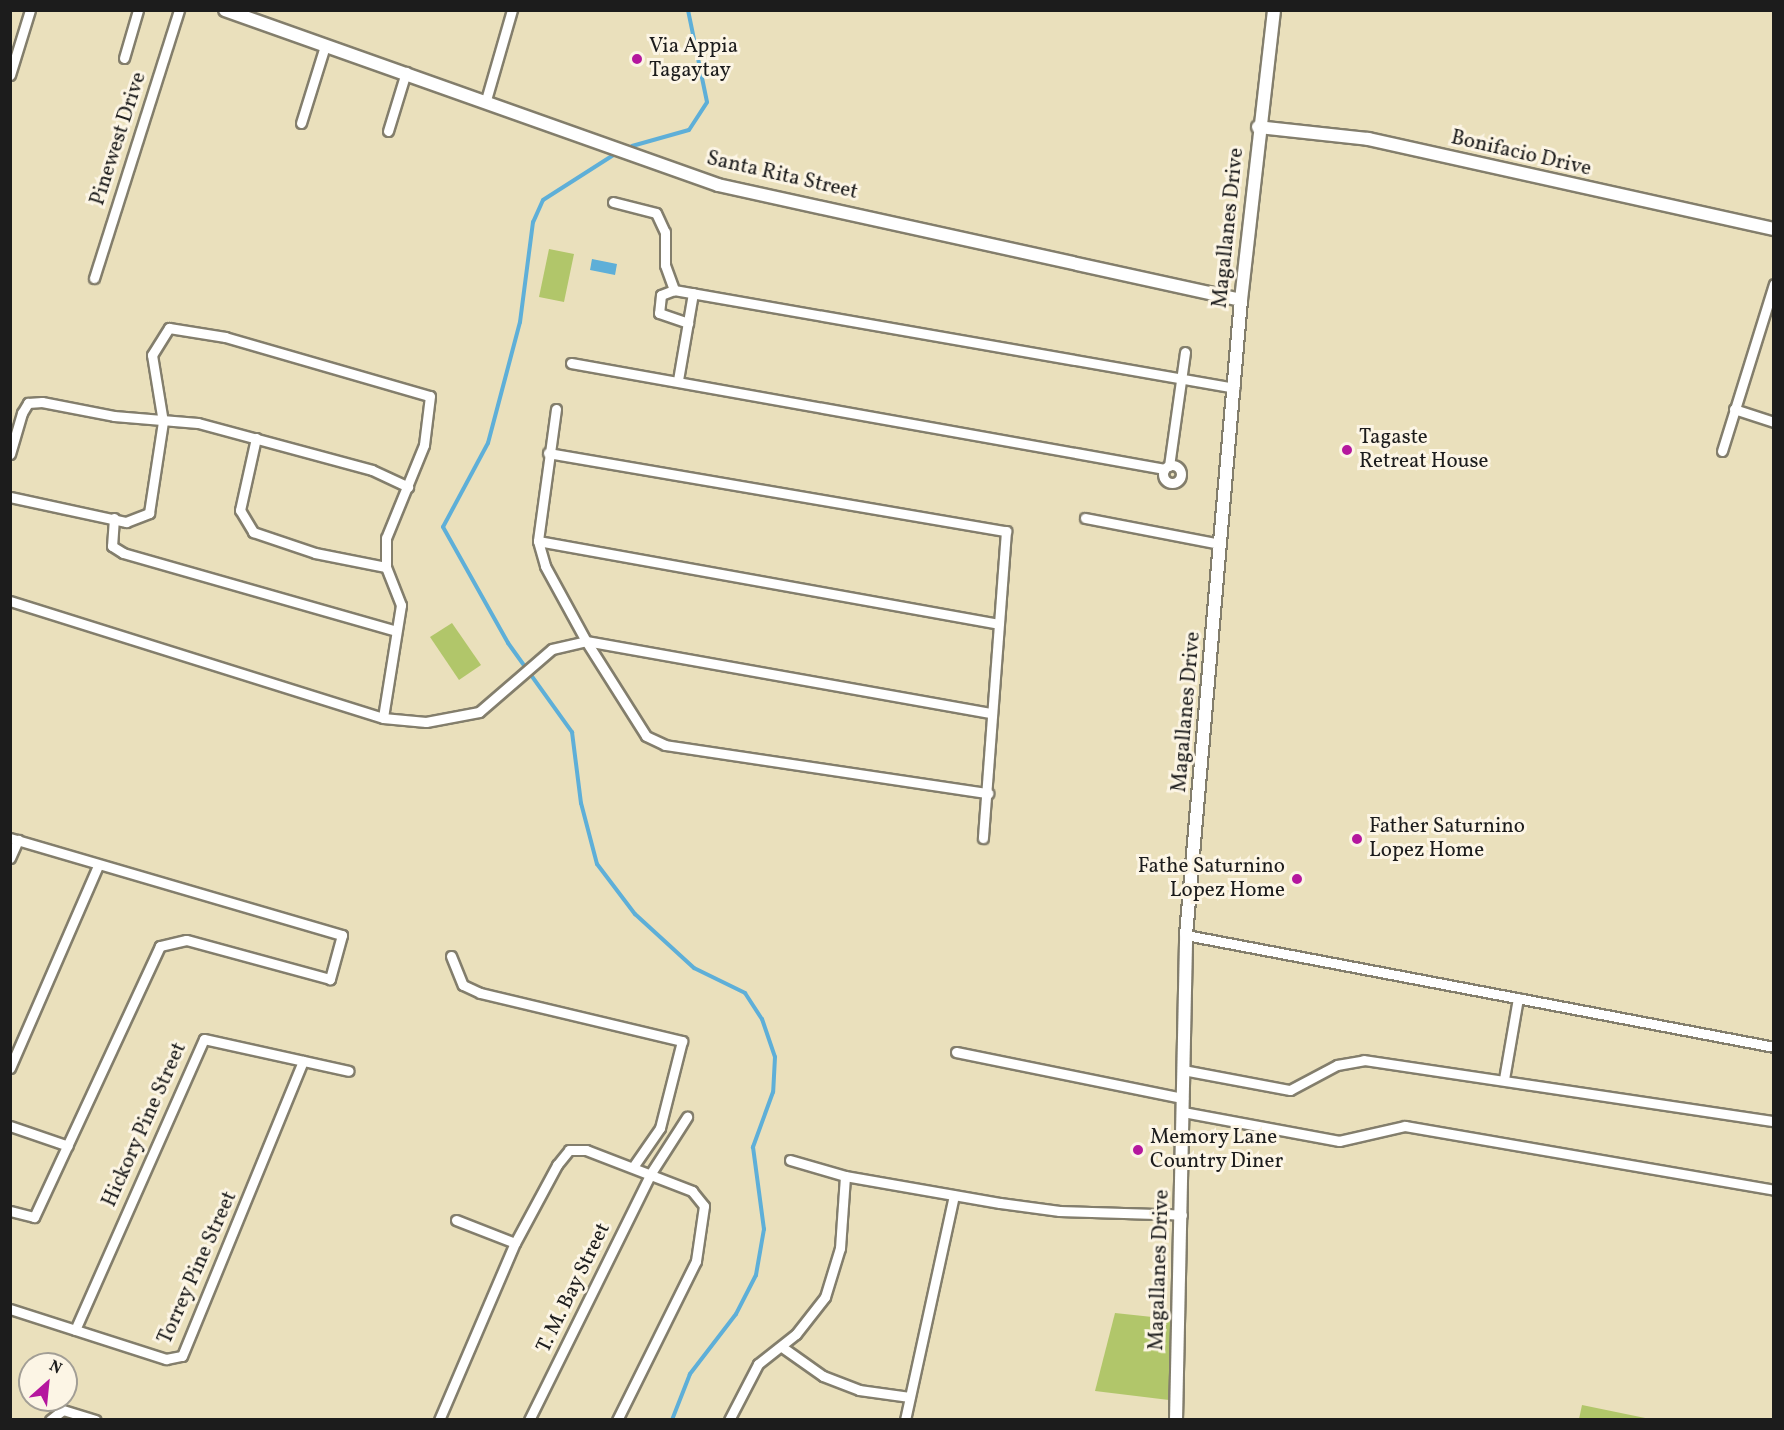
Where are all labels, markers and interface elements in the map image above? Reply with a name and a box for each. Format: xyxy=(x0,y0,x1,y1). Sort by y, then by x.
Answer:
place label: Via Appia Tagaytay xyxy=(649,34,738,84)
marker: Via Appia Tagaytay xyxy=(630,52,644,66)
street label: Pinewest Drive xyxy=(86,69,152,209)
street label: Bonifacio Drive xyxy=(1448,126,1594,182)
street label: Santa Rita Street xyxy=(704,146,860,206)
street label: Magallanes Drive xyxy=(1208,147,1250,309)
place label: Tagaste Retreat House xyxy=(1359,425,1489,475)
marker: Tagaste Retreat House xyxy=(1340,443,1354,457)
street label: Magallanes Drive xyxy=(1167,631,1207,793)
place label: Father Saturnino Lopez Home xyxy=(1369,814,1525,864)
marker: Father Saturnino Lopez Home xyxy=(1350,832,1364,846)
place label: Fathe Saturnino Lopez Home xyxy=(1138,854,1285,904)
marker: Fathe Saturnino Lopez Home xyxy=(1290,872,1304,886)
street label: Hickory Pine Street xyxy=(97,1039,193,1211)
place label: Memory Lane Country Diner xyxy=(1150,1125,1284,1175)
marker: Memory Lane Country Diner xyxy=(1131,1143,1145,1157)
street label: Torrey Pine Street xyxy=(153,1187,243,1349)
street label: Magallanes Drive xyxy=(1145,1189,1175,1351)
street label: T. M. Bay Street xyxy=(532,1219,616,1357)
north arrow xyxy=(18,1352,78,1412)
text: N xyxy=(45,1355,65,1380)

